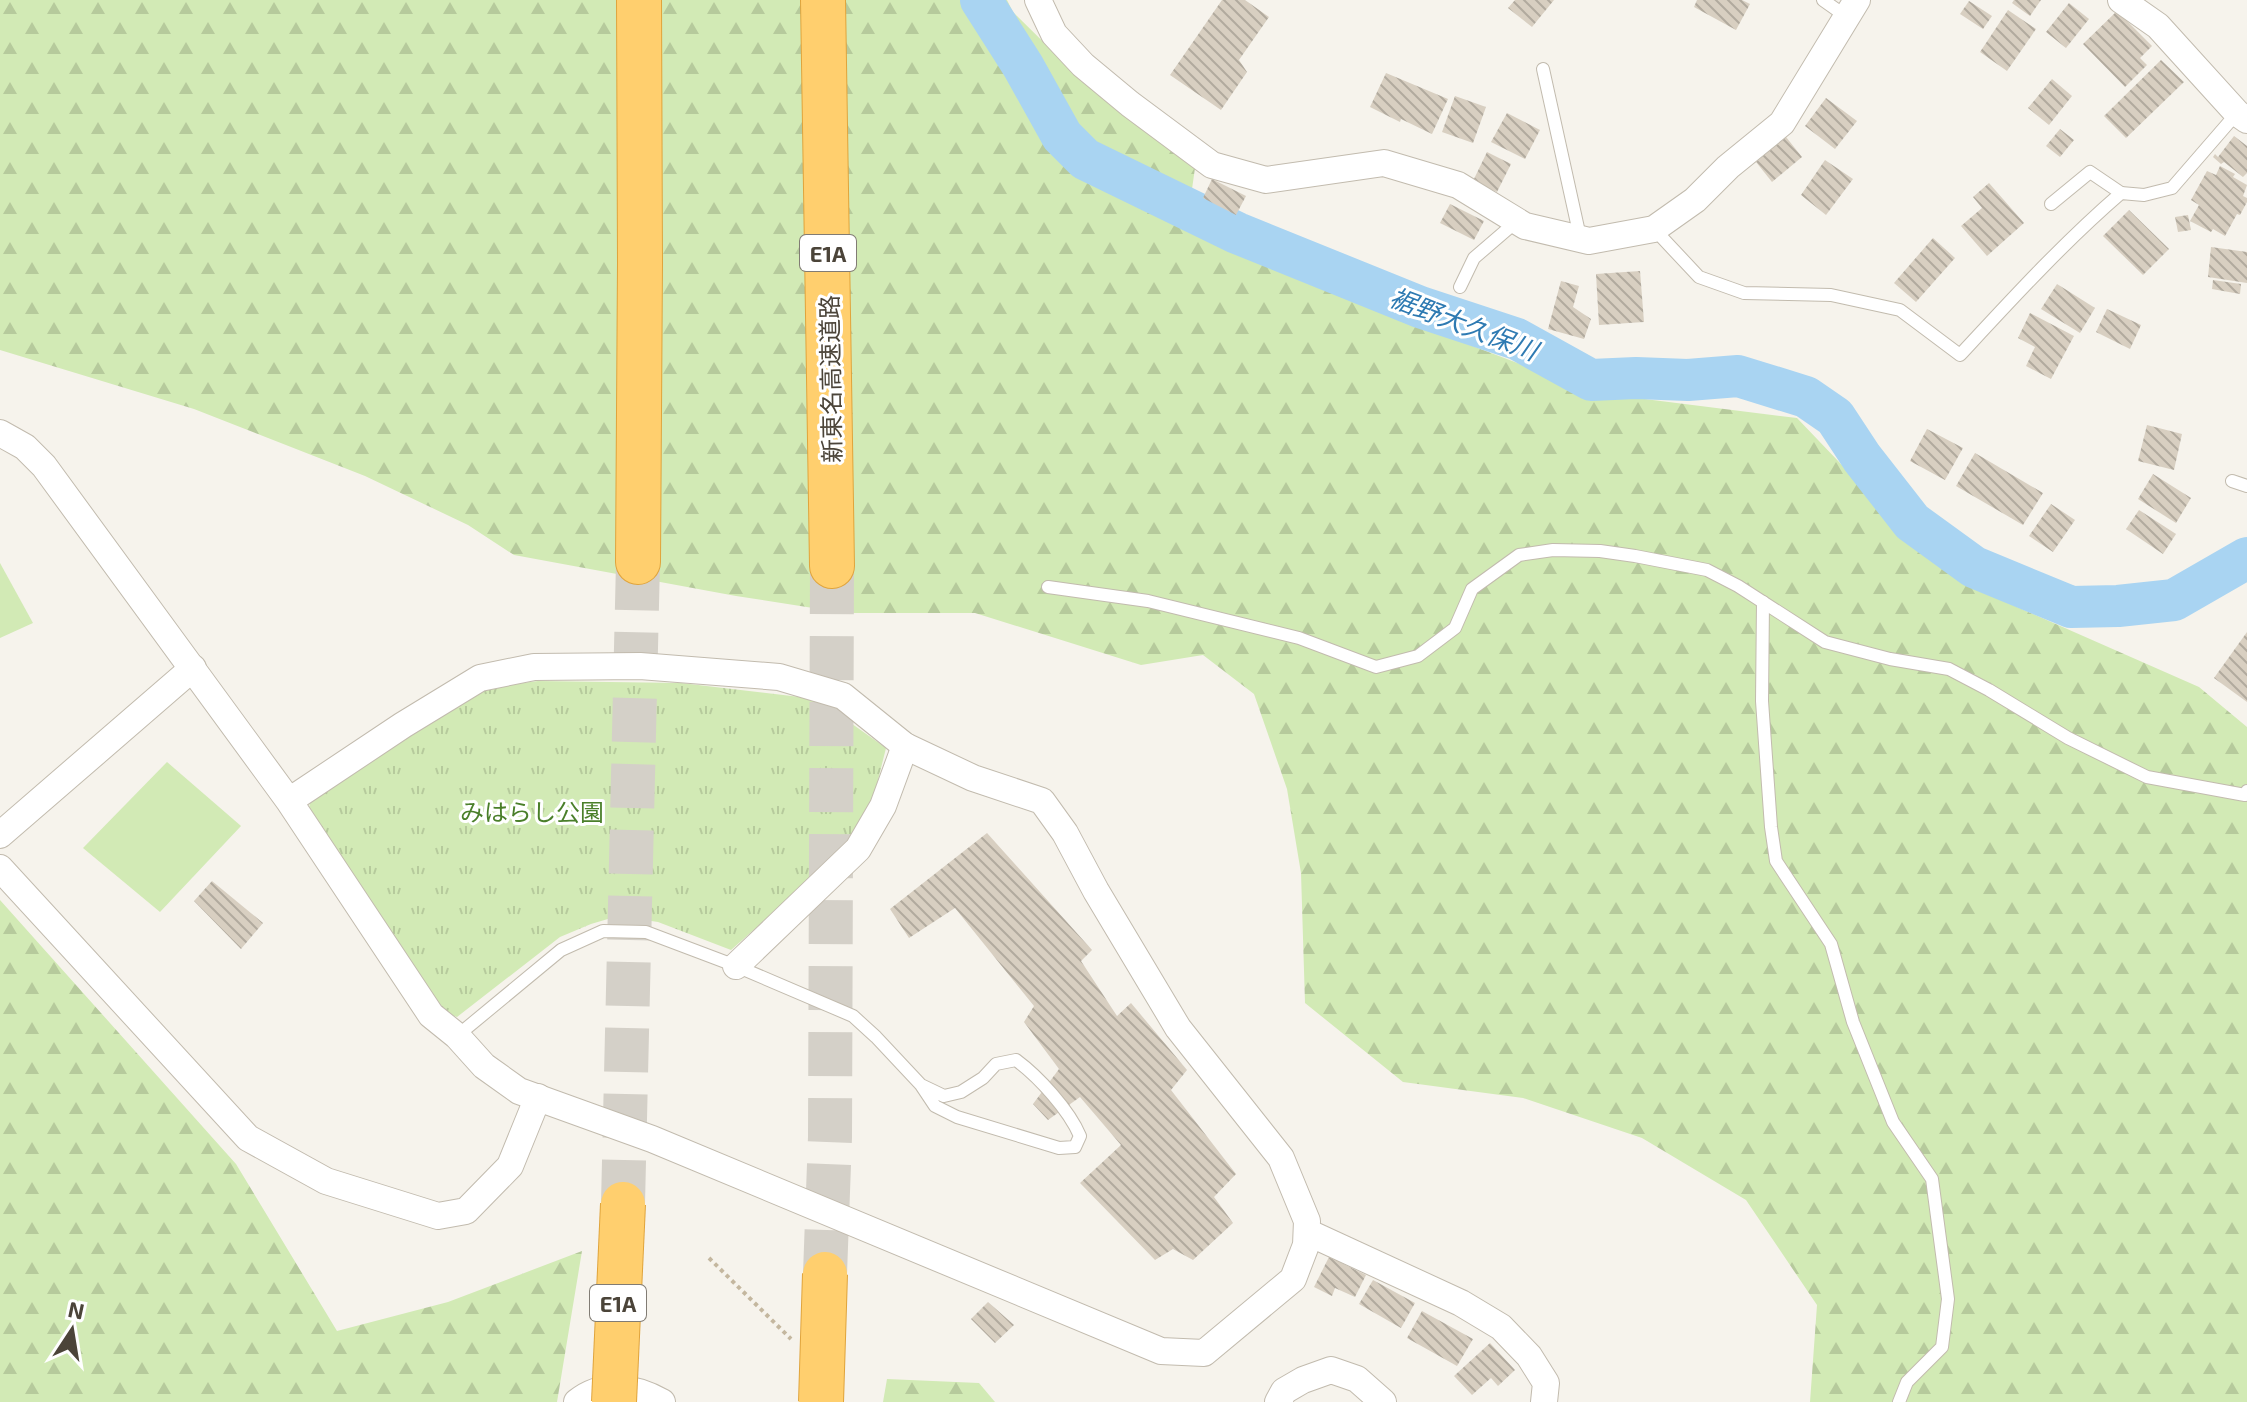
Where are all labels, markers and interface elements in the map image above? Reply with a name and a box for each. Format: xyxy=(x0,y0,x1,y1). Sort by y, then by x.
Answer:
road number: E1A xyxy=(800,235,856,271)
water label: 裾野大久保川 xyxy=(1386,281,1545,366)
street label: 新東名高速道路 xyxy=(814,295,846,463)
park label: みはらし公園 xyxy=(460,797,604,826)
road number: E1A xyxy=(590,1285,646,1321)
north arrow xyxy=(32,1290,112,1370)
text: N xyxy=(66,1295,87,1324)

